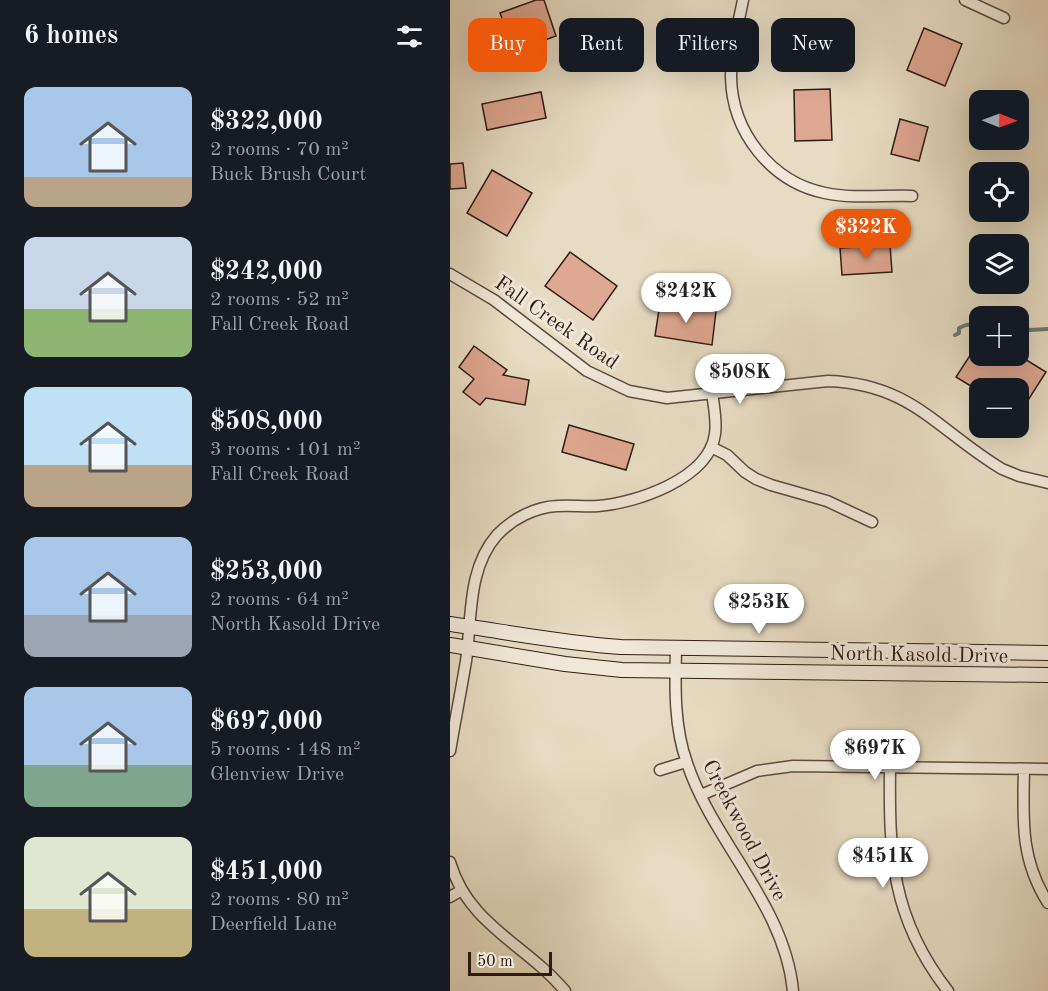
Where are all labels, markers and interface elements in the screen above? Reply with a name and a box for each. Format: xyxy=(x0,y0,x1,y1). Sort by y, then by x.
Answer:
chip: Buy xyxy=(468,18,547,72)
chip: Rent xyxy=(559,18,644,72)
chip: Filters xyxy=(656,18,759,72)
chip: New xyxy=(771,18,855,72)
icon: filters xyxy=(393,20,426,53)
text: 6 homes xyxy=(24,23,118,49)
north arrow xyxy=(969,90,1029,150)
map controls xyxy=(969,90,1029,438)
text: $322,000 xyxy=(210,109,323,135)
icon: home xyxy=(72,111,144,183)
text: 2 rooms · 70 m² xyxy=(210,140,349,160)
button: locate xyxy=(969,162,1029,222)
text: Buck Brush Court xyxy=(210,165,366,185)
pin: $322K xyxy=(824,209,908,260)
text: $322K xyxy=(835,218,897,238)
button: layers xyxy=(969,234,1029,294)
text: $242,000 xyxy=(210,259,323,285)
icon: home xyxy=(72,261,144,333)
street label: Fall Creek Road xyxy=(490,273,622,374)
pin: $242K xyxy=(644,273,728,324)
text: $242K xyxy=(655,282,717,302)
text: 2 rooms · 52 m² xyxy=(210,290,349,310)
button: + xyxy=(969,306,1029,366)
text: Fall Creek Road xyxy=(210,315,349,335)
pin: $508K xyxy=(698,354,782,405)
text: $508K xyxy=(709,363,771,383)
button: − xyxy=(969,378,1029,438)
text: $508,000 xyxy=(210,409,323,435)
icon: home xyxy=(72,411,144,483)
text: 3 rooms · 101 m² xyxy=(210,440,360,460)
text: Fall Creek Road xyxy=(210,465,349,485)
text: $253,000 xyxy=(210,559,323,585)
icon: home xyxy=(72,561,144,633)
pin: $253K xyxy=(717,584,801,635)
text: 2 rooms · 64 m² xyxy=(210,590,349,610)
text: $253K xyxy=(728,593,790,613)
text: North Kasold Drive xyxy=(210,615,380,635)
street label: North Kasold Drive xyxy=(830,643,1008,668)
text: $697,000 xyxy=(210,709,323,735)
icon: home xyxy=(72,711,144,783)
pin: $697K xyxy=(833,730,917,781)
text: $697K xyxy=(844,739,906,759)
text: 5 rooms · 148 m² xyxy=(210,740,360,760)
street label: Creekwood Drive xyxy=(698,757,790,905)
text: Glenview Drive xyxy=(210,765,344,785)
pin: $451K xyxy=(841,838,925,889)
text: $451K xyxy=(852,847,914,867)
text: $451,000 xyxy=(210,859,323,885)
icon: home xyxy=(72,861,144,933)
text: 2 rooms · 80 m² xyxy=(210,890,349,910)
text: Deerfield Lane xyxy=(210,915,337,935)
scale bar xyxy=(468,949,552,976)
text: 50 m xyxy=(477,954,513,970)

